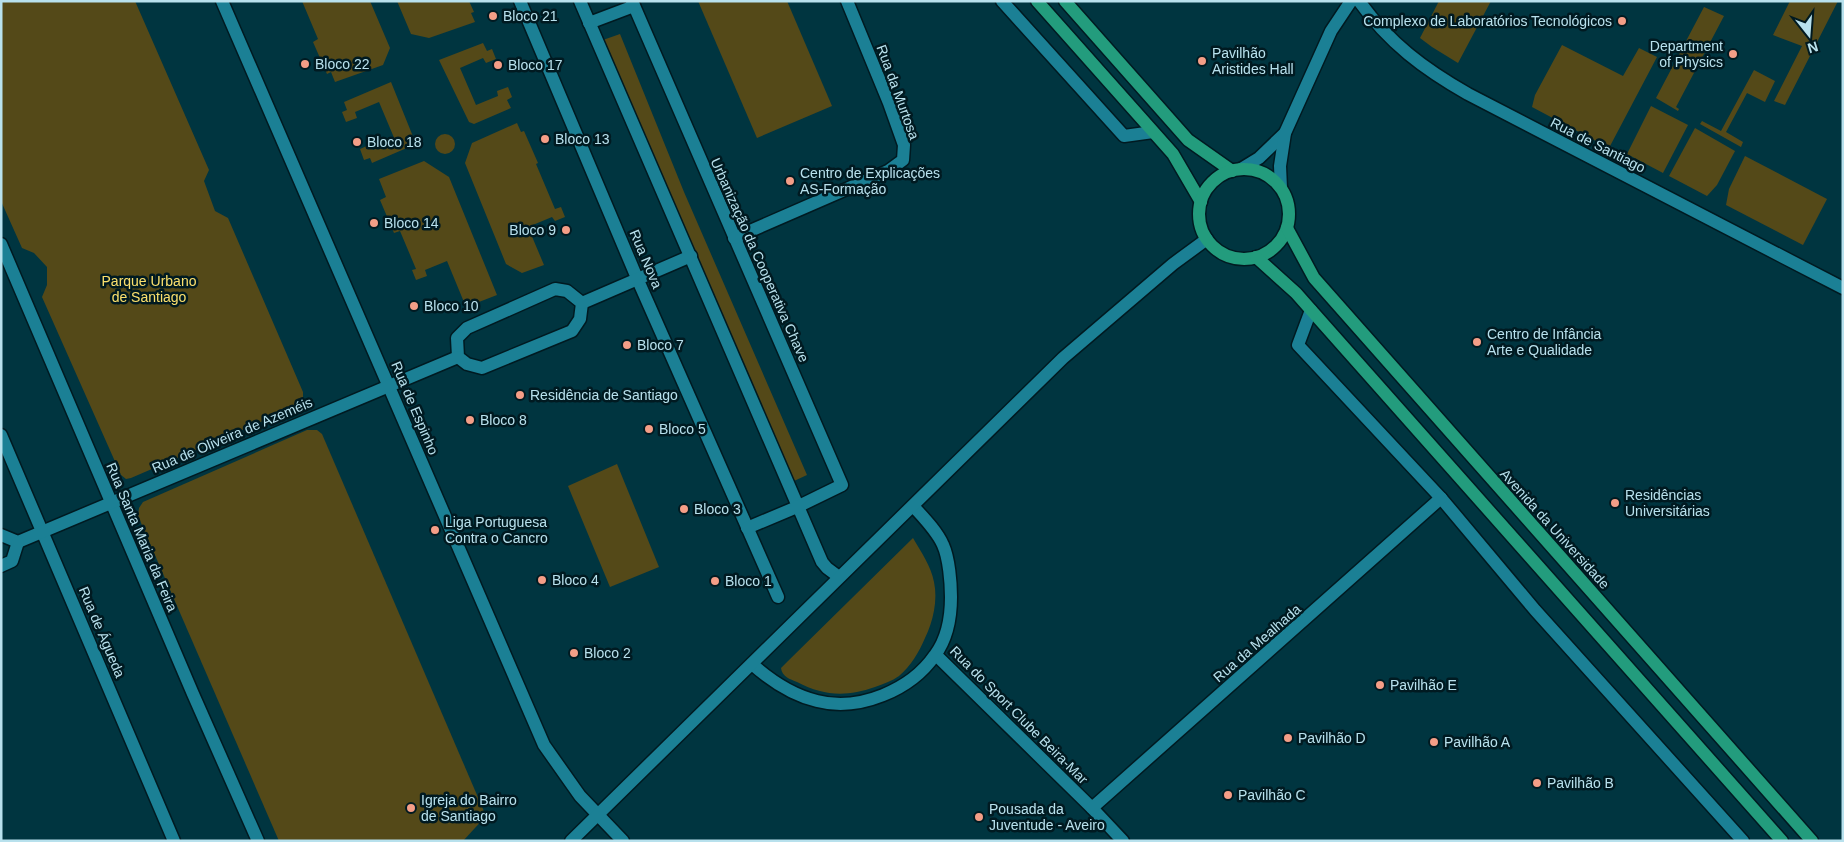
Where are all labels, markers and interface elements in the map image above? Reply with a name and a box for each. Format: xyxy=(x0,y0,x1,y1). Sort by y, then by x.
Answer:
place label: Bloco 21 xyxy=(503,8,558,24)
marker: Bloco 21 xyxy=(487,10,499,22)
north arrow xyxy=(1784,10,1834,60)
place label: Complexo de Laboratórios Tecnológicos xyxy=(1363,13,1612,29)
marker: Complexo de Laboratórios Tecnológicos xyxy=(1616,15,1628,27)
place label: Department of Physics xyxy=(1650,38,1723,70)
text: N xyxy=(1806,38,1820,57)
street label: Rua da Murtosa xyxy=(873,42,923,142)
place label: Pavilhão Aristides Hall xyxy=(1212,45,1294,77)
marker: Department of Physics xyxy=(1727,48,1739,60)
marker: Pavilhão Aristides Hall xyxy=(1196,55,1208,67)
place label: Bloco 22 xyxy=(315,56,370,72)
place label: Bloco 17 xyxy=(508,57,563,73)
marker: Bloco 22 xyxy=(299,58,311,70)
marker: Bloco 17 xyxy=(492,59,504,71)
street label: Rua de Santiago xyxy=(1548,114,1648,176)
place label: Bloco 13 xyxy=(555,131,610,147)
marker: Bloco 13 xyxy=(539,133,551,145)
place label: Bloco 18 xyxy=(367,134,422,150)
marker: Bloco 18 xyxy=(351,136,363,148)
street label: Urbanização da Cooperativa Chave xyxy=(708,155,812,365)
place label: Centro de Explicações AS-Formação xyxy=(800,165,940,197)
marker: Centro de Explicações AS-Formação xyxy=(784,175,796,187)
place label: Bloco 14 xyxy=(384,215,439,231)
marker: Bloco 14 xyxy=(368,217,380,229)
place label: Bloco 9 xyxy=(509,222,556,238)
marker: Bloco 9 xyxy=(560,224,572,236)
street label: Rua Nova xyxy=(626,227,666,291)
park label: Parque Urbano de Santiago xyxy=(102,273,197,305)
place label: Bloco 10 xyxy=(424,298,479,314)
marker: Bloco 10 xyxy=(408,300,420,312)
place label: Centro de Infância Arte e Qualidade xyxy=(1487,326,1602,358)
marker: Centro de Infância Arte e Qualidade xyxy=(1471,336,1483,348)
place label: Bloco 7 xyxy=(637,337,684,353)
marker: Bloco 7 xyxy=(621,339,633,351)
street label: Rua de Espinho xyxy=(388,359,442,457)
place label: Residência de Santiago xyxy=(530,387,678,403)
marker: Residência de Santiago xyxy=(514,389,526,401)
street label: Rua de Oliveira de Azeméis xyxy=(149,394,315,476)
place label: Bloco 8 xyxy=(480,412,527,428)
marker: Bloco 8 xyxy=(464,414,476,426)
place label: Bloco 5 xyxy=(659,421,706,437)
marker: Bloco 5 xyxy=(643,423,655,435)
street label: Rua Santa Maria da Feira xyxy=(103,460,181,614)
street label: Avenida da Universidade xyxy=(1497,466,1613,592)
place label: Residências Universitárias xyxy=(1625,487,1710,519)
marker: Residências Universitárias xyxy=(1609,497,1621,509)
place label: Bloco 3 xyxy=(694,501,741,517)
marker: Bloco 3 xyxy=(678,503,690,515)
place label: Liga Portuguesa Contra o Cancro xyxy=(445,514,548,546)
marker: Liga Portuguesa Contra o Cancro xyxy=(429,524,441,536)
place label: Bloco 4 xyxy=(552,572,599,588)
place label: Bloco 1 xyxy=(725,573,772,589)
marker: Bloco 4 xyxy=(536,574,548,586)
marker: Bloco 1 xyxy=(709,575,721,587)
street label: Rua de Águeda xyxy=(76,584,128,680)
street label: Rua da Mealhada xyxy=(1210,601,1304,685)
street label: Rua do Sport Clube Beira-Mar xyxy=(947,643,1091,787)
place label: Bloco 2 xyxy=(584,645,631,661)
marker: Bloco 2 xyxy=(568,647,580,659)
place label: Pavilhão E xyxy=(1390,677,1457,693)
marker: Pavilhão E xyxy=(1374,679,1386,691)
place label: Pavilhão D xyxy=(1298,730,1366,746)
marker: Pavilhão D xyxy=(1282,732,1294,744)
place label: Pavilhão A xyxy=(1444,734,1511,750)
marker: Pavilhão A xyxy=(1428,736,1440,748)
place label: Pavilhão B xyxy=(1547,775,1614,791)
marker: Pavilhão B xyxy=(1531,777,1543,789)
place label: Pavilhão C xyxy=(1238,787,1306,803)
marker: Pavilhão C xyxy=(1222,789,1234,801)
place label: Igreja do Bairro de Santiago xyxy=(421,792,517,824)
place label: Pousada da Juventude - Aveiro xyxy=(989,801,1105,833)
marker: Igreja do Bairro de Santiago xyxy=(405,802,417,814)
marker: Pousada da Juventude - Aveiro xyxy=(973,811,985,823)

